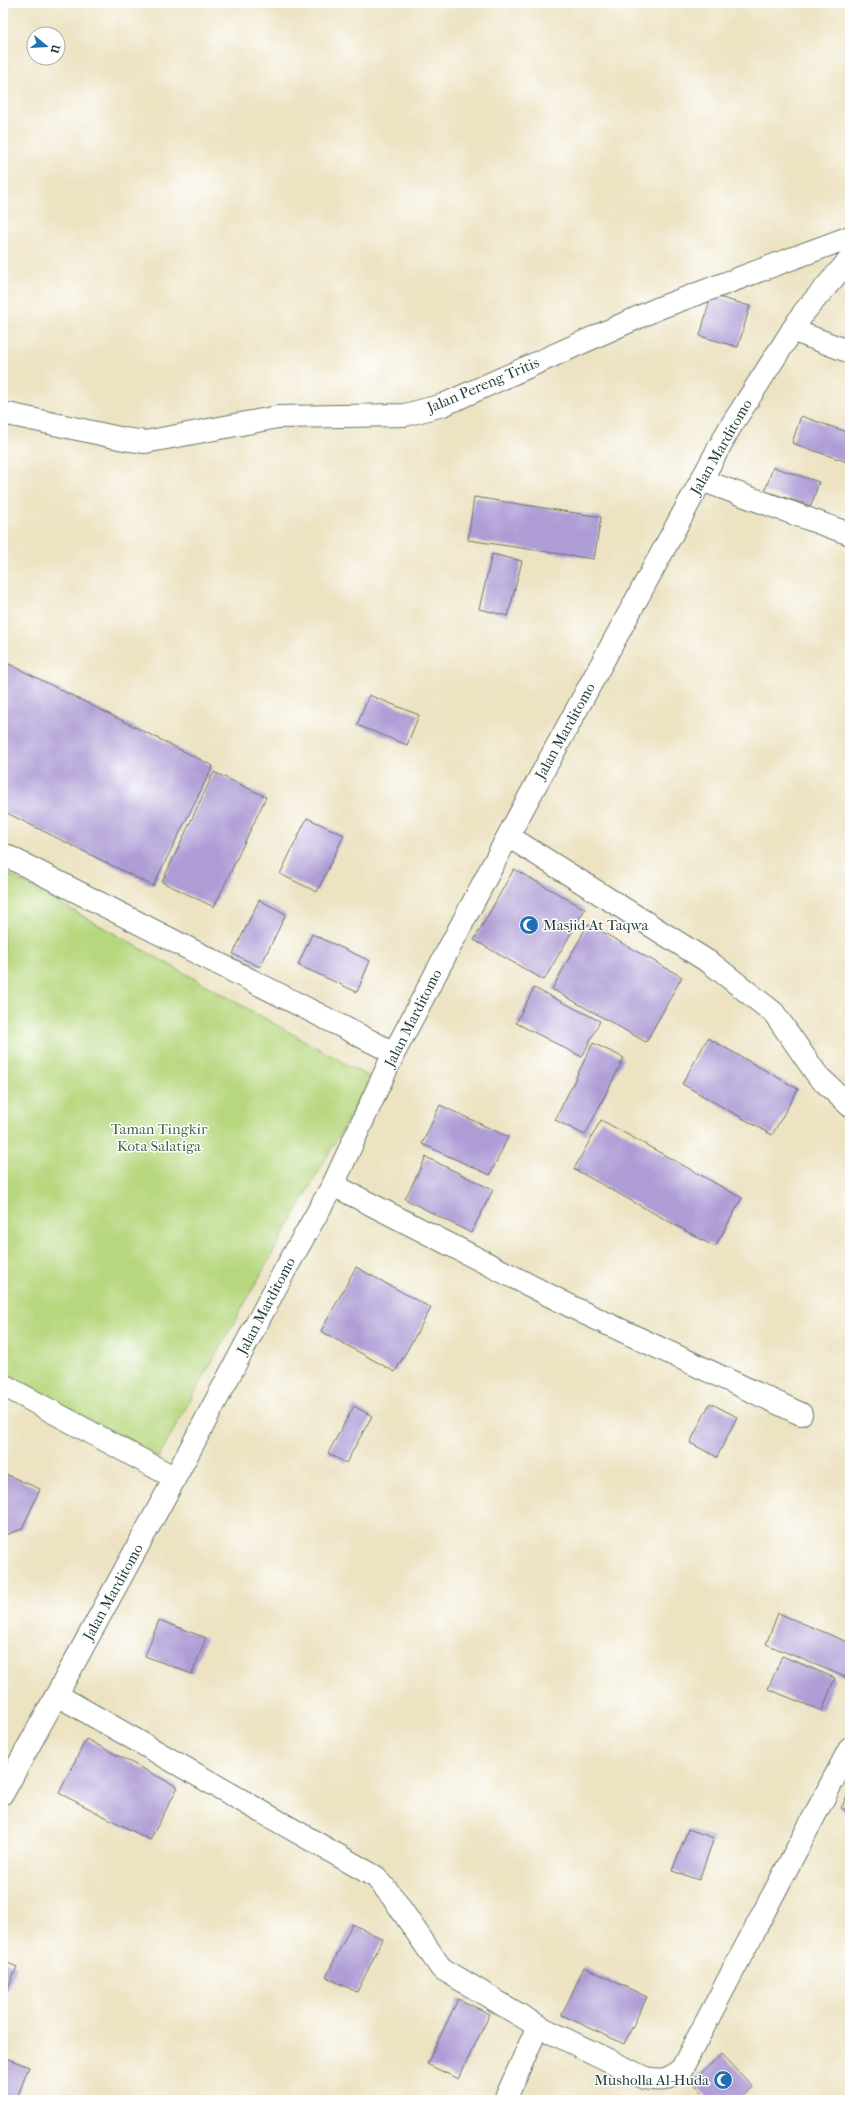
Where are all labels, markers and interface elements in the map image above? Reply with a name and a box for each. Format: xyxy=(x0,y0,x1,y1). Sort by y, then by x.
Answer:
north arrow xyxy=(26,26,66,66)
text: U xyxy=(47,42,63,55)
street label: Jalan Pereng Tritis xyxy=(423,353,542,417)
street label: Jalan Marditomo xyxy=(686,396,756,499)
street label: Jalan Marditomo xyxy=(531,679,599,783)
mosque icon: Masjid At Taqwa xyxy=(518,914,540,936)
place label: Masjid At Taqwa xyxy=(543,916,649,934)
street label: Jalan Marditomo xyxy=(380,966,446,1071)
park label: Taman Tingkir Kota Salatiga xyxy=(111,1120,208,1155)
street label: Jalan Marditomo xyxy=(232,1254,299,1359)
street label: Jalan Marditomo xyxy=(79,1540,147,1644)
mosque icon: Musholla Al-Huda xyxy=(712,2069,734,2091)
place label: Musholla Al-Huda xyxy=(594,2071,710,2089)

